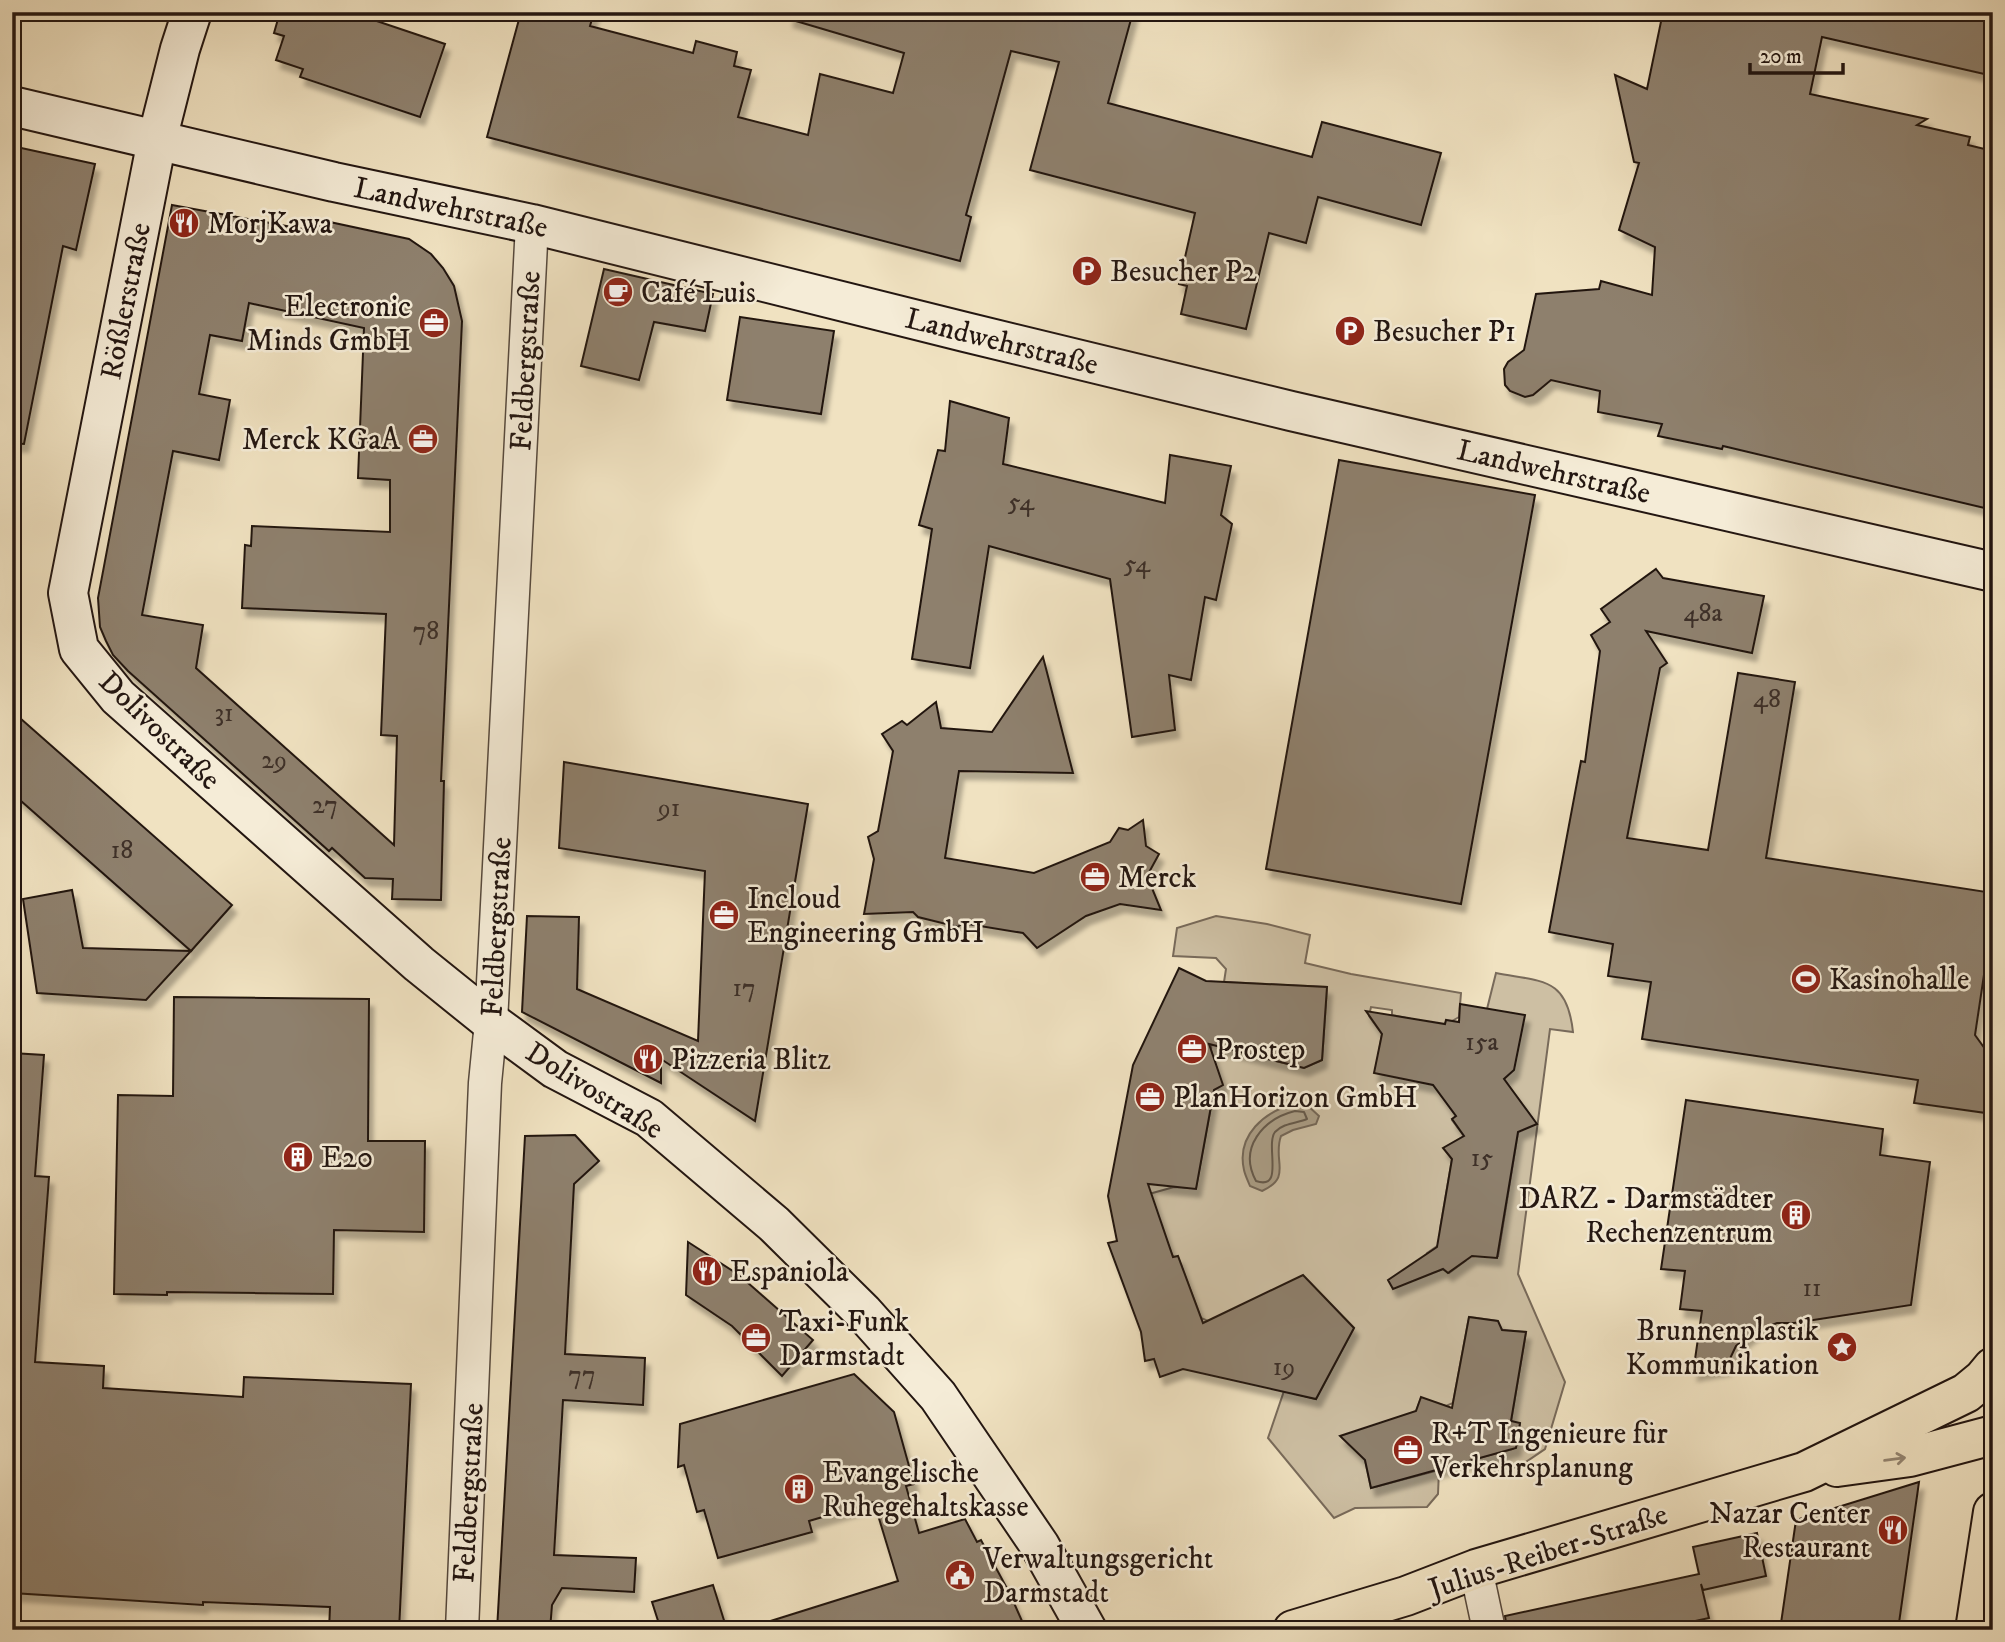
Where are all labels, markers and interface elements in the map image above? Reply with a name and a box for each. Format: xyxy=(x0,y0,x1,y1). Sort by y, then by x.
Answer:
scale bar xyxy=(1750,32,1842,76)
text: 20 m xyxy=(1760,44,1802,70)
street label: Landwehrstraße xyxy=(350,170,551,247)
restaurant icon: MorjKawa xyxy=(167,206,201,240)
place label: MorjKawa xyxy=(207,206,333,243)
street label: Rößlerstraße xyxy=(93,220,160,383)
parking icon: Besucher P2 xyxy=(1070,254,1104,288)
place label: Besucher P2 xyxy=(1110,254,1257,291)
street label: Feldbergstraße xyxy=(503,270,550,452)
cafe icon: Café Luis xyxy=(601,275,635,309)
place label: Café Luis xyxy=(641,275,756,312)
place label: Electronic Minds GmbH xyxy=(247,289,411,360)
street label: Landwehrstraße xyxy=(901,301,1102,384)
office icon: Electronic Minds GmbH xyxy=(417,306,451,340)
parking icon: Besucher P1 xyxy=(1333,314,1367,348)
place label: Besucher P1 xyxy=(1373,314,1516,351)
place label: Merck KGaA xyxy=(242,422,401,459)
office icon: Merck KGaA xyxy=(406,422,440,456)
street label: Landwehrstraße xyxy=(1453,432,1654,513)
house number: 54 xyxy=(1008,486,1035,519)
house number: 54 xyxy=(1124,548,1151,581)
house number: 48a xyxy=(1683,597,1723,630)
house number: 78 xyxy=(413,615,439,648)
street label: Dolivostraße xyxy=(90,664,228,798)
house number: 48 xyxy=(1753,683,1781,716)
house number: 31 xyxy=(214,697,234,730)
house number: 29 xyxy=(261,744,287,777)
house number: 27 xyxy=(312,789,338,822)
house number: 91 xyxy=(656,792,680,825)
house number: 18 xyxy=(111,834,133,867)
street label: Feldbergstraße xyxy=(474,836,521,1018)
office icon: Merck xyxy=(1078,860,1112,894)
place label: Merck xyxy=(1118,860,1196,897)
place label: Incloud Engineering GmbH xyxy=(747,881,985,952)
office icon: Incloud Engineering GmbH xyxy=(707,898,741,932)
sports icon: Kasinohalle xyxy=(1789,962,1823,996)
place label: Kasinohalle xyxy=(1829,962,1969,999)
house number: 17 xyxy=(732,972,756,1005)
house number: 15a xyxy=(1465,1026,1499,1059)
office icon: Prostep xyxy=(1175,1032,1209,1066)
place label: Prostep xyxy=(1215,1032,1305,1069)
street label: Dolivostraße xyxy=(519,1034,670,1148)
restaurant icon: Pizzeria Blitz xyxy=(631,1042,665,1076)
place label: Pizzeria Blitz xyxy=(671,1042,831,1079)
office icon: PlanHorizon GmbH xyxy=(1133,1080,1167,1114)
place label: PlanHorizon GmbH xyxy=(1173,1080,1418,1117)
building icon: E20 xyxy=(281,1140,315,1174)
place label: E20 xyxy=(321,1140,373,1177)
house number: 15 xyxy=(1471,1142,1493,1175)
place label: DARZ - Darmstädter Rechenzentrum xyxy=(1518,1181,1773,1252)
building icon: DARZ - Darmstädter Rechenzentrum xyxy=(1779,1198,1813,1232)
restaurant icon: Espaniola xyxy=(690,1254,724,1288)
place label: Espaniola xyxy=(730,1254,849,1291)
house number: 11 xyxy=(1802,1272,1822,1305)
place label: Taxi-Funk Darmstadt xyxy=(779,1304,909,1375)
place label: Brunnenplastik Kommunikation xyxy=(1626,1313,1819,1384)
office icon: Taxi-Funk Darmstadt xyxy=(739,1321,773,1355)
place icon: Brunnenplastik Kommunikation xyxy=(1825,1330,1859,1364)
house number: 19 xyxy=(1273,1351,1295,1384)
house number: 77 xyxy=(568,1359,596,1392)
street label: Feldbergstraße xyxy=(446,1402,493,1584)
place label: R+T Ingenieure für Verkehrsplanung xyxy=(1430,1416,1668,1487)
office icon: R+T Ingenieure für Verkehrsplanung xyxy=(1391,1433,1425,1467)
one-way arrow xyxy=(1884,1452,1906,1465)
place label: Evangelische Ruhegehaltskasse xyxy=(822,1455,1029,1526)
building icon: Evangelische Ruhegehaltskasse xyxy=(782,1472,816,1506)
street label: Julius-Reiber-Straße xyxy=(1422,1496,1672,1609)
place label: Nazar Center Restaurant xyxy=(1709,1496,1870,1567)
restaurant icon: Nazar Center Restaurant xyxy=(1876,1513,1910,1547)
place label: Verwaltungsgericht Darmstadt xyxy=(982,1541,1213,1612)
public building icon: Verwaltungsgericht Darmstadt xyxy=(943,1558,977,1592)

